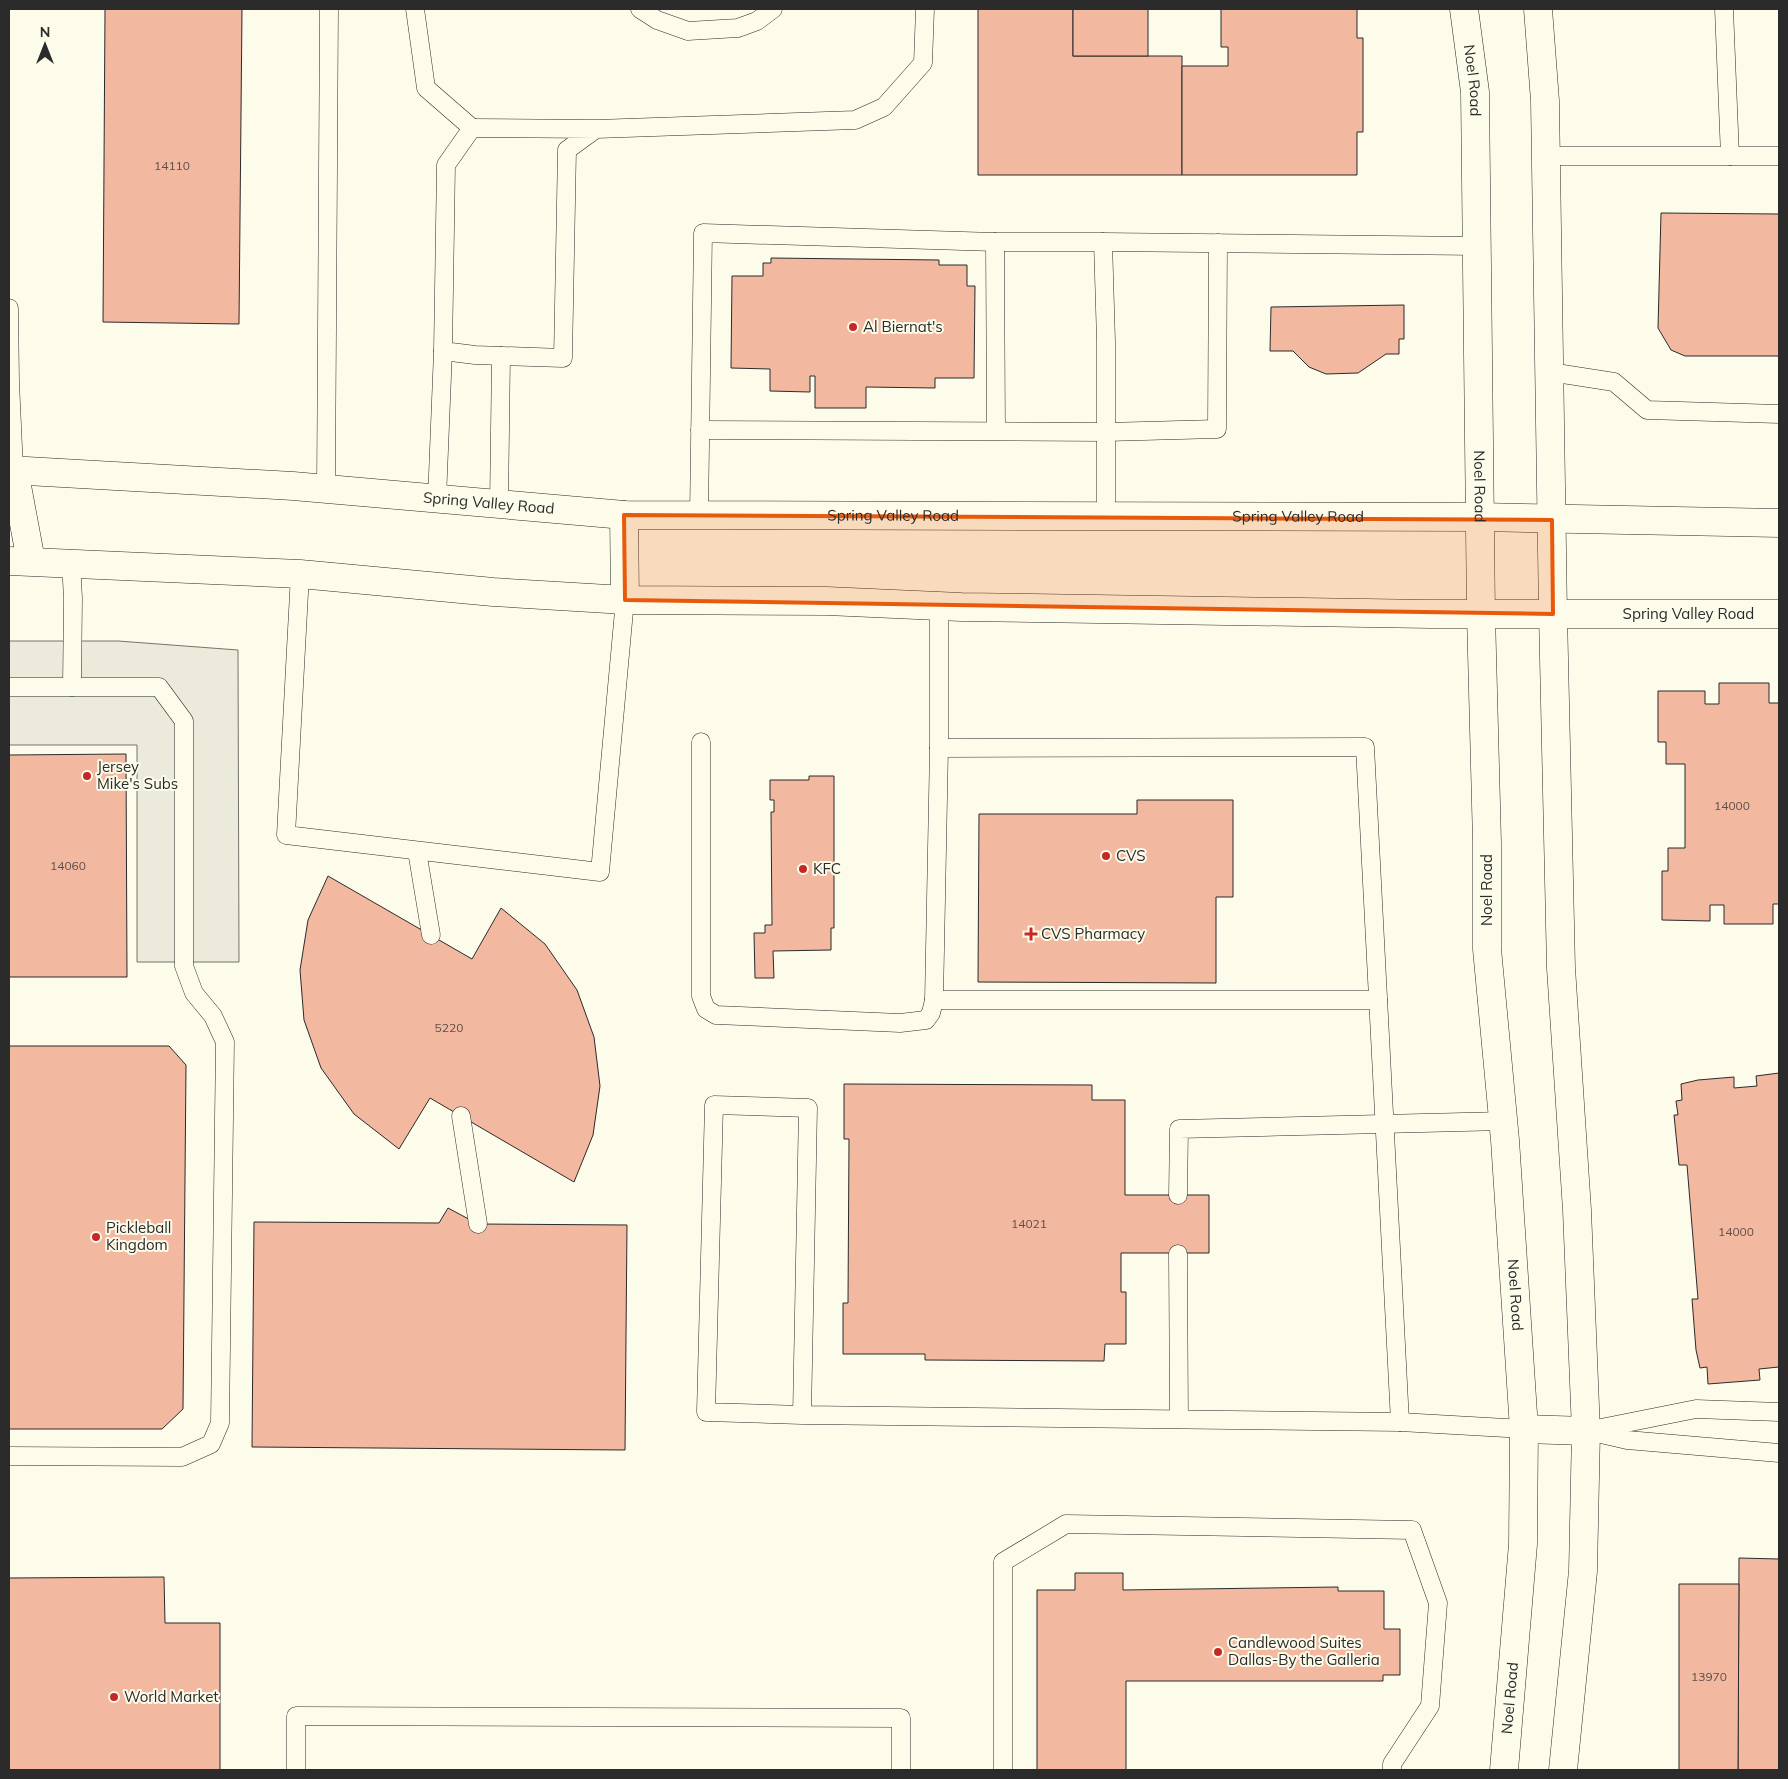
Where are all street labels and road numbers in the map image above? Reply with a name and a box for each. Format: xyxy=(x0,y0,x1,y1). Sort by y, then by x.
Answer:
street label: Noel Road xyxy=(1460,43,1485,117)
street label: Noel Road xyxy=(1470,450,1490,522)
street label: Spring Valley Road xyxy=(422,487,555,518)
street label: Spring Valley Road xyxy=(827,505,959,525)
street label: Spring Valley Road xyxy=(1232,506,1364,526)
street label: Spring Valley Road xyxy=(1623,604,1754,623)
street label: Noel Road xyxy=(1477,854,1496,926)
street label: Noel Road xyxy=(1504,1258,1528,1332)
street label: Noel Road xyxy=(1497,1661,1522,1735)

